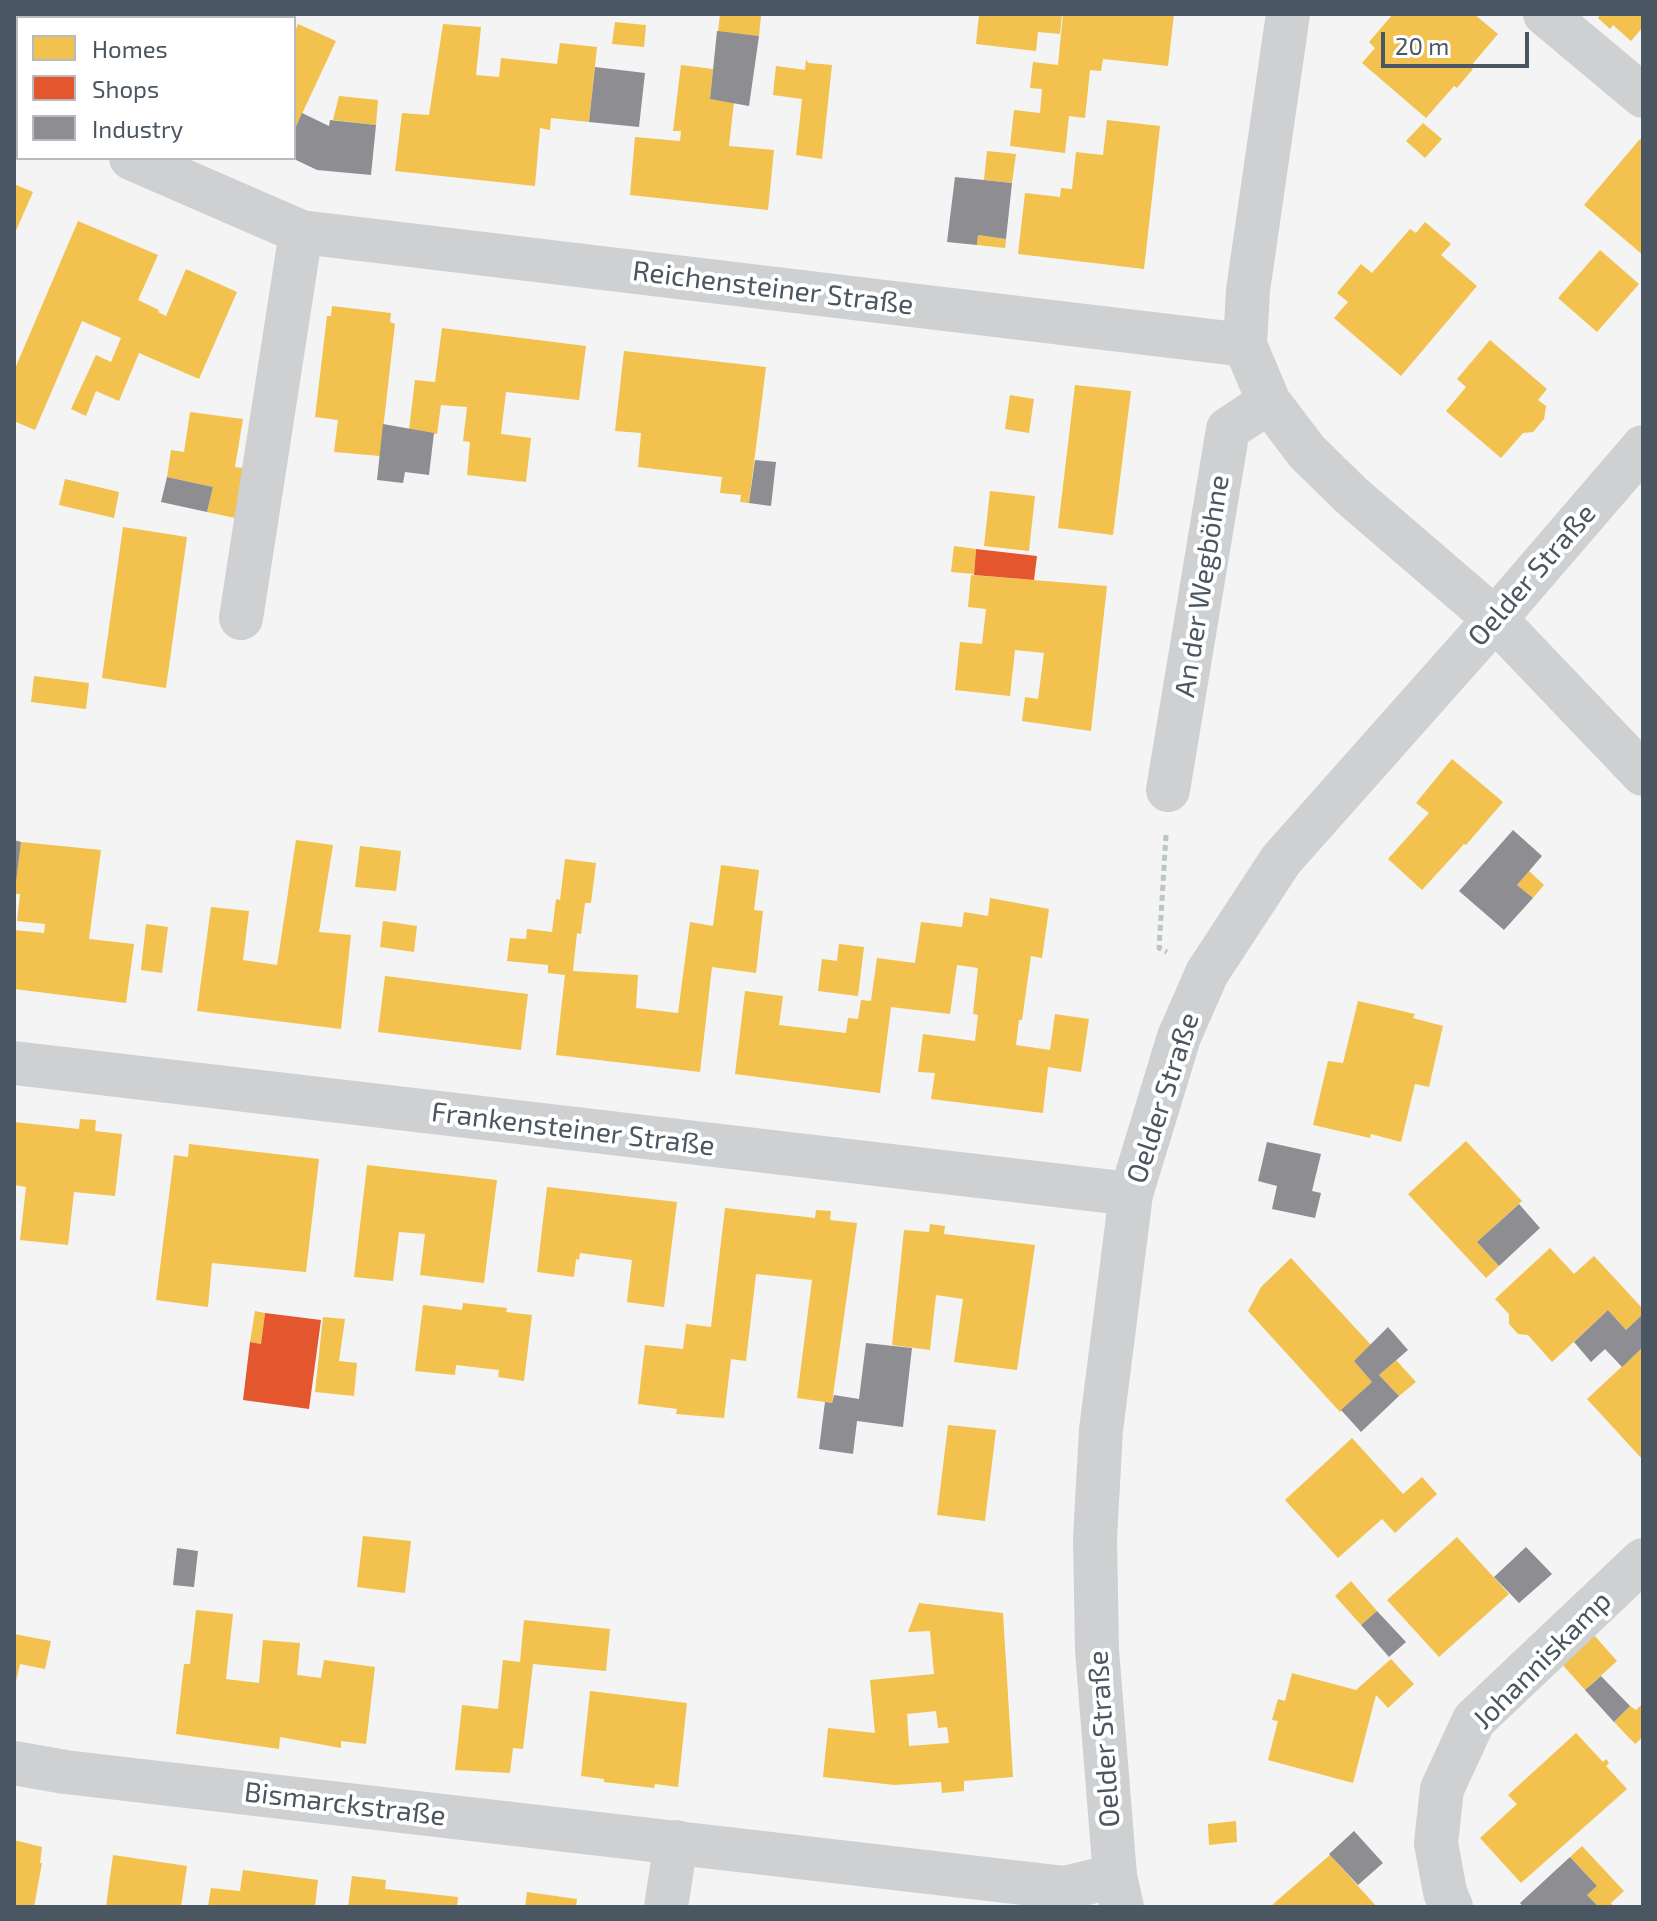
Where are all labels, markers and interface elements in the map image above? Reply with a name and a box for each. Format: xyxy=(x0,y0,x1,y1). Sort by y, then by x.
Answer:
legend xyxy=(16,16,296,160)
scale bar xyxy=(1385,16,1533,66)
text: 20 m xyxy=(1395,31,1449,60)
text: Homes xyxy=(92,34,168,63)
text: Shops xyxy=(92,74,159,103)
text: Industry xyxy=(92,114,183,143)
street label: Reichensteiner Straße xyxy=(631,254,915,322)
street label: An der Wegböhne xyxy=(1168,472,1236,700)
street label: Oelder Straße xyxy=(1461,497,1603,653)
street label: Oelder Straße xyxy=(1120,1008,1206,1188)
street label: Frankensteiner Straße xyxy=(430,1095,716,1163)
street label: Johanniskamp xyxy=(1466,1584,1618,1736)
street label: Oelder Straße xyxy=(1081,1649,1127,1829)
street label: Bismarckstraße xyxy=(242,1775,448,1833)

